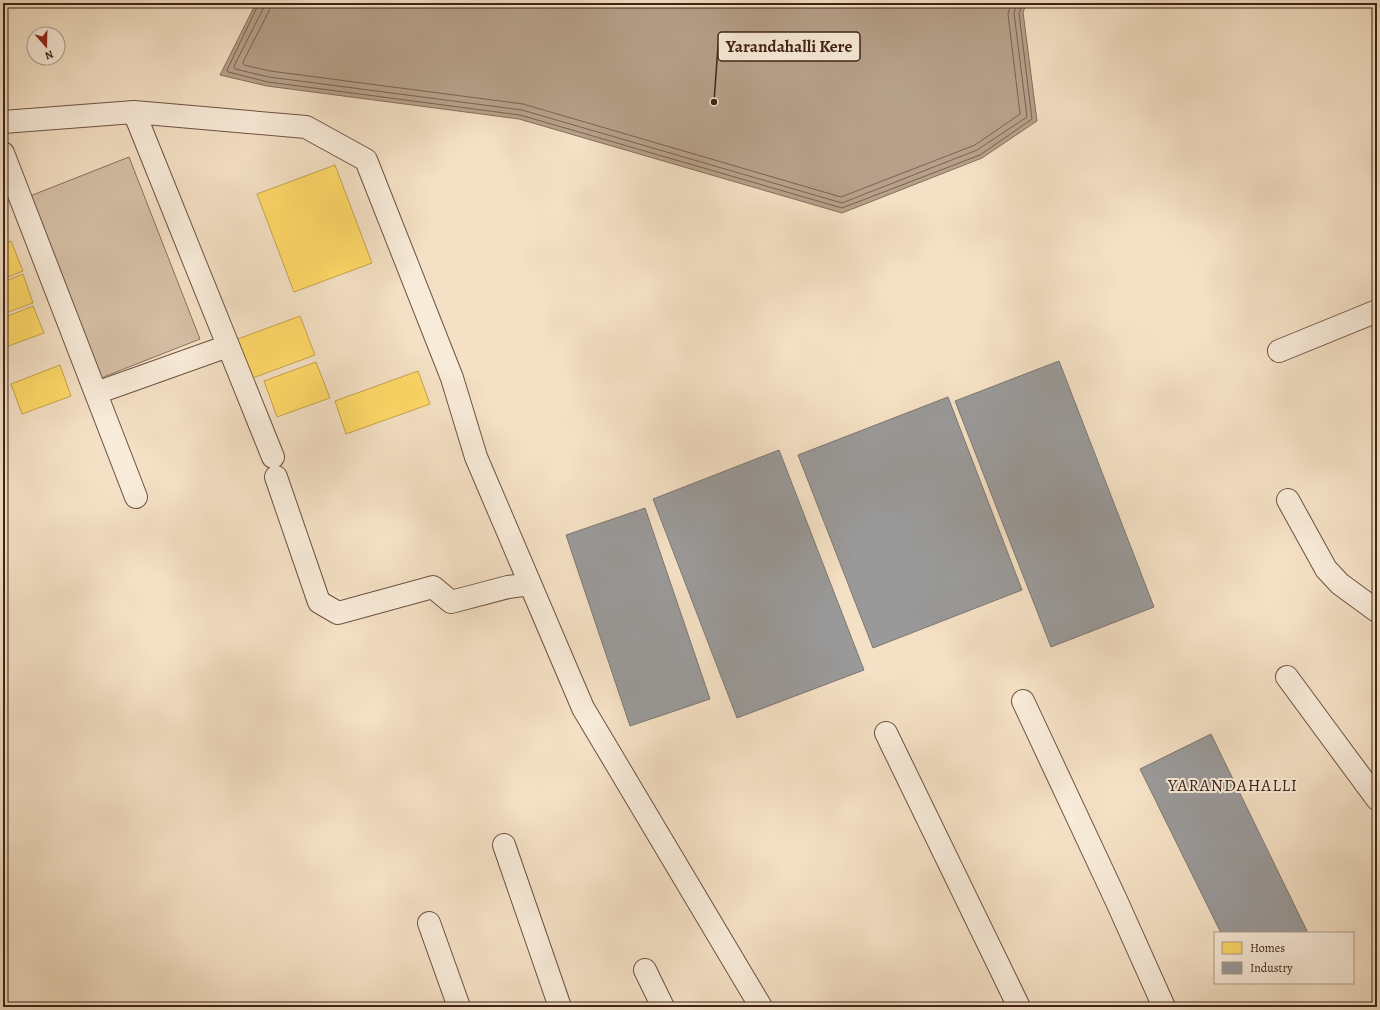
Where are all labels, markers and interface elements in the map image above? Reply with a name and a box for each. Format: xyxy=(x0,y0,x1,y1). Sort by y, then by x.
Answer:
north arrow xyxy=(26,26,66,66)
callout: Yarandahalli Kere xyxy=(718,32,860,61)
text: Yarandahalli Kere xyxy=(725,35,852,58)
text: N xyxy=(43,47,56,63)
district label: YARANDAHALLI xyxy=(1167,774,1298,797)
legend xyxy=(1214,932,1354,984)
text: Homes xyxy=(1250,940,1285,956)
text: Industry xyxy=(1250,960,1293,976)

